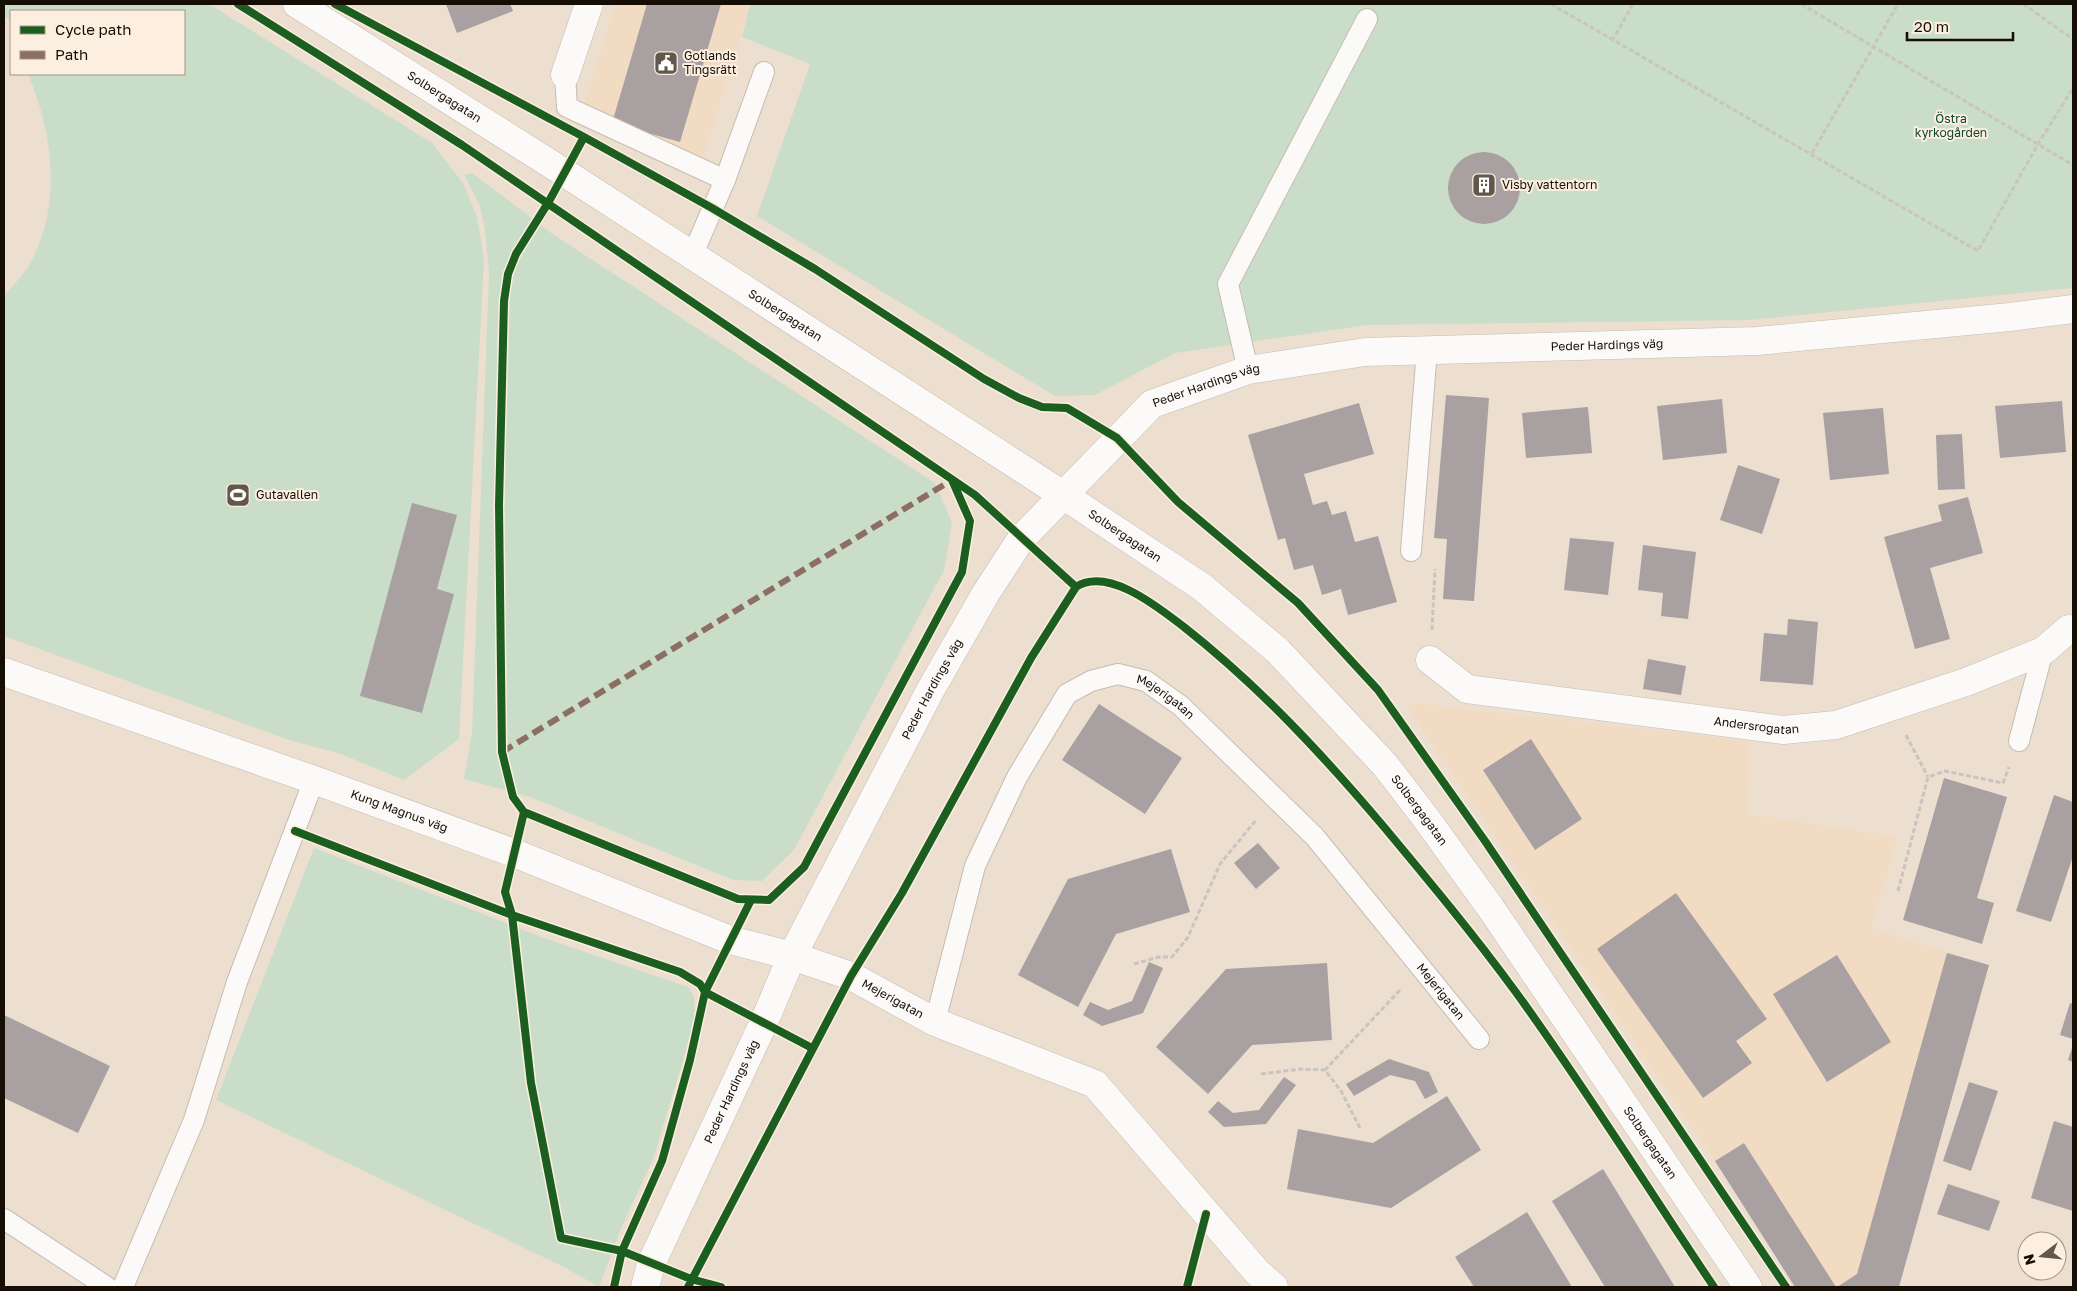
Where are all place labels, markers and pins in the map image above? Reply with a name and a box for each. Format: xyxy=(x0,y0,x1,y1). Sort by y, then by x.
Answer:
place label: Gotlands Tingsrätt xyxy=(684,48,737,77)
public building icon: Gotlands Tingsrätt xyxy=(653,50,679,76)
building icon: Visby vattentorn xyxy=(1471,172,1497,198)
place label: Visby vattentorn xyxy=(1502,177,1597,192)
sports icon: Gutavallen xyxy=(225,482,251,508)
place label: Gutavallen xyxy=(256,487,318,502)

